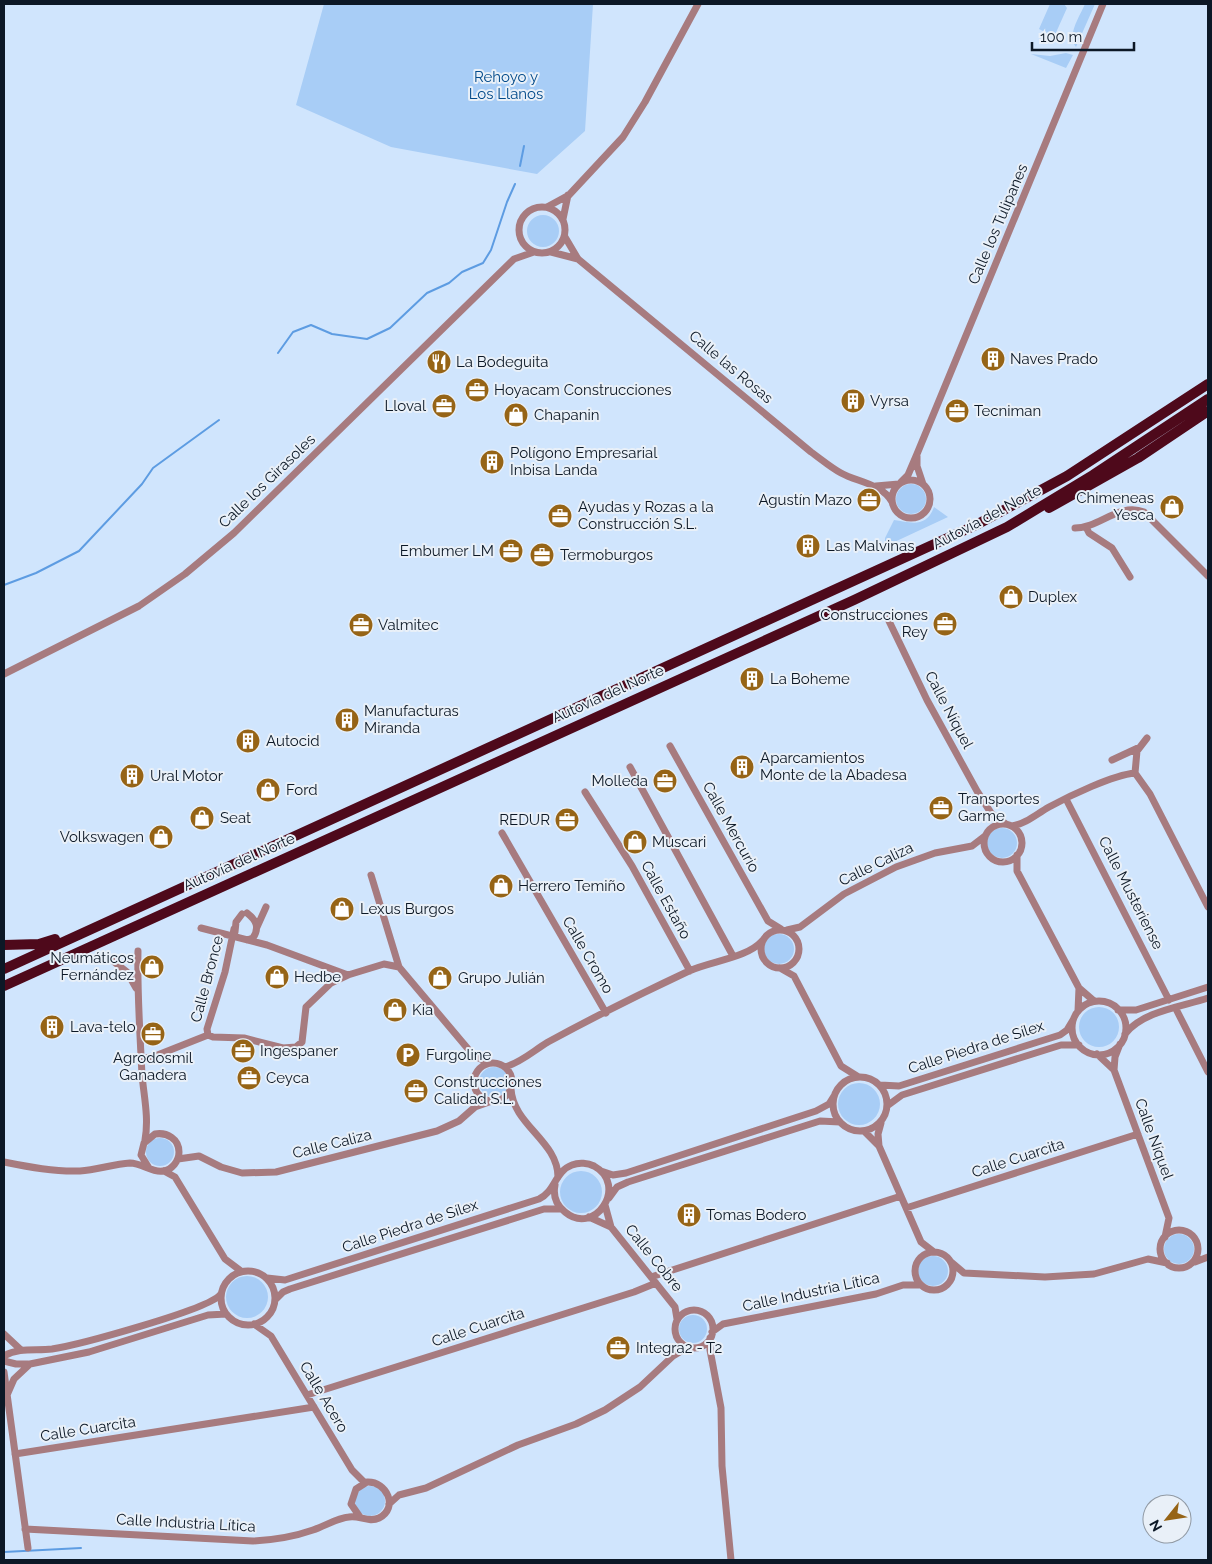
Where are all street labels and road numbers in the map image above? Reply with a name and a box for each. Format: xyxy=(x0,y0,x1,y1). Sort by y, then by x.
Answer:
street label: Calle los Tulipanes xyxy=(964,161,1032,287)
street label: Calle las Rosas xyxy=(685,327,777,407)
street label: Calle los Girasoles xyxy=(215,430,319,532)
street label: Autovía del Norte xyxy=(930,481,1045,553)
street label: Autovía del Norte xyxy=(549,661,667,727)
street label: Calle Níquel xyxy=(921,668,977,753)
street label: Calle Mercurio xyxy=(699,779,763,875)
street label: Autovía del Norte xyxy=(180,829,298,895)
street label: Calle Musteriense xyxy=(1095,833,1167,953)
street label: Calle Caliza xyxy=(836,838,916,890)
street label: Calle Estaño xyxy=(637,858,695,942)
street label: Calle Cromo xyxy=(559,913,617,997)
street label: Calle Bronce xyxy=(187,934,227,1024)
street label: Calle Piedra de Sílex xyxy=(906,1016,1047,1077)
street label: Calle Níquel xyxy=(1131,1096,1177,1183)
street label: Calle Caliza xyxy=(291,1126,373,1162)
street label: Calle Cuarcita xyxy=(969,1135,1067,1181)
street label: Calle Piedra de Sílex xyxy=(340,1195,481,1256)
street label: Calle Cobre xyxy=(621,1221,687,1296)
street label: Calle Industria Lítica xyxy=(741,1269,881,1315)
street label: Calle Cuarcita xyxy=(429,1304,527,1350)
street label: Calle Acero xyxy=(296,1358,352,1436)
street label: Calle Cuarcita xyxy=(39,1413,137,1445)
street label: Calle Industria Lítica xyxy=(116,1510,256,1536)

